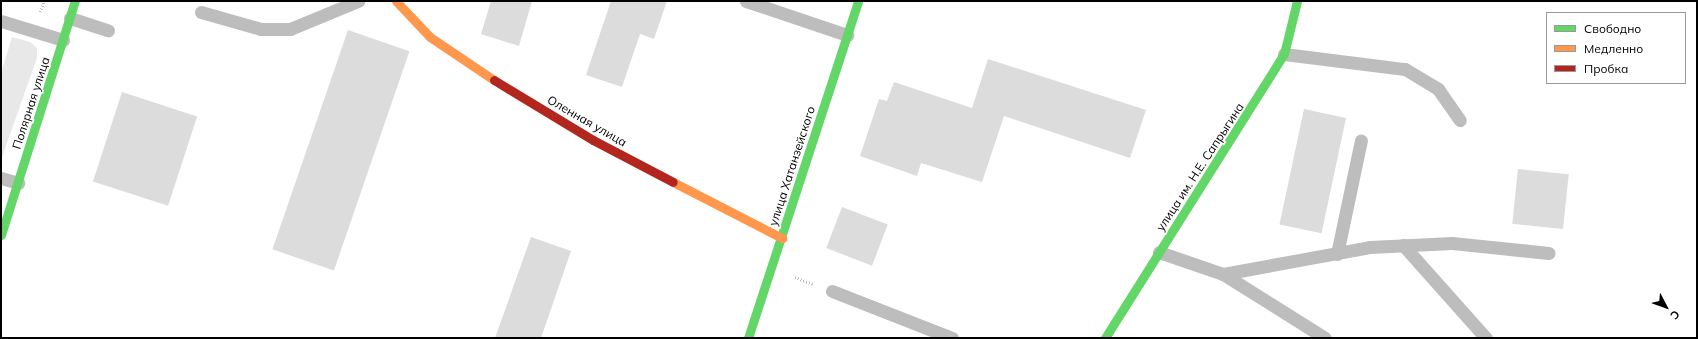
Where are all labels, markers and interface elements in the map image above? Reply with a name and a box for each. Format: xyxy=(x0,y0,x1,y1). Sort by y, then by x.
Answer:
legend xyxy=(1546,12,1686,84)
text: Свободно xyxy=(1584,21,1641,36)
text: Медленно xyxy=(1584,41,1643,56)
street label: Полярная улица xyxy=(9,55,53,151)
text: Пробка xyxy=(1584,61,1628,76)
street label: Оленная улица xyxy=(545,92,629,150)
street label: улица им. Н.Е. Сапрыгина xyxy=(1153,100,1247,234)
street label: улица Хатанзейского xyxy=(766,104,818,228)
north arrow xyxy=(1646,287,1686,327)
text: С xyxy=(1667,307,1683,322)

